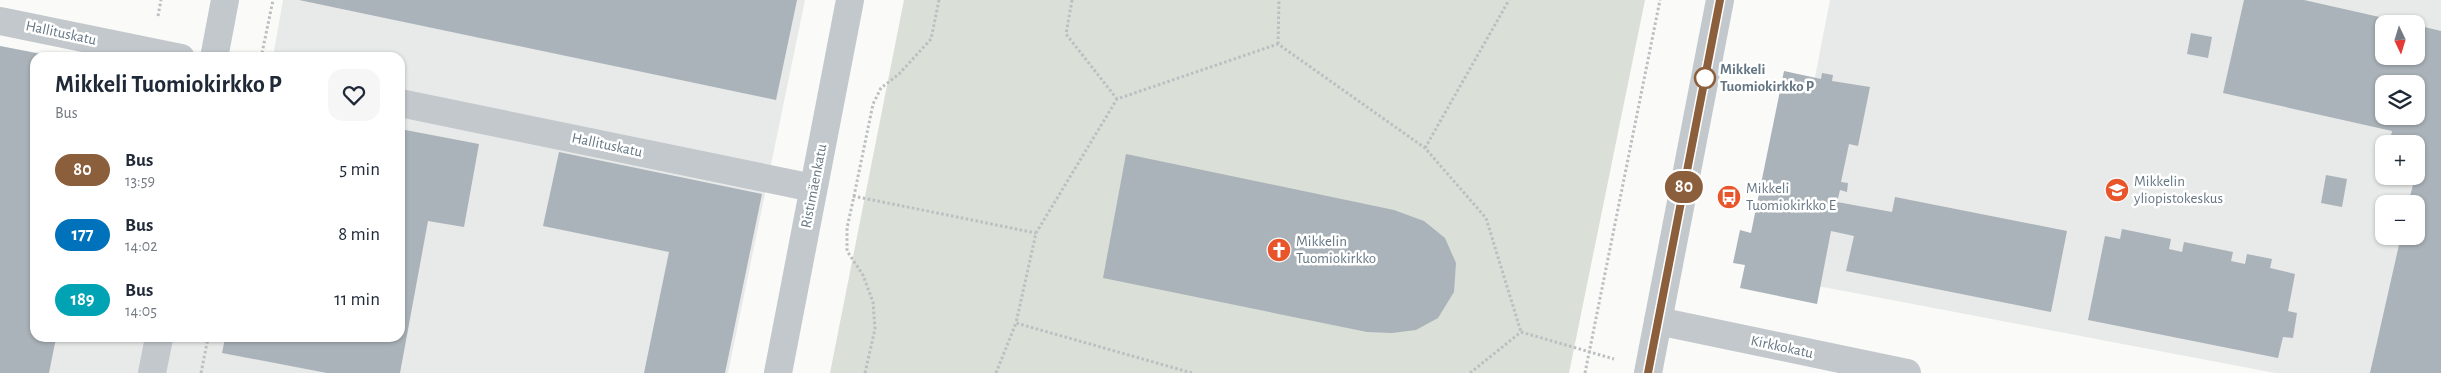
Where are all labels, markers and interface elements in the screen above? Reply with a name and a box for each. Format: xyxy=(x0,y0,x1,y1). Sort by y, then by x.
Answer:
north arrow xyxy=(2375,15,2425,65)
map controls xyxy=(2375,15,2425,245)
street label: Hallituskatu xyxy=(24,18,98,48)
place label: Mikkeli Tuomiokirkko P xyxy=(1720,62,1815,94)
marker: Mikkeli Tuomiokirkko P xyxy=(1694,67,1716,89)
button: heart xyxy=(328,69,380,121)
text: Mikkeli Tuomiokirkko P xyxy=(55,73,282,97)
button: layers xyxy=(2375,75,2425,125)
text: Bus xyxy=(55,105,78,121)
street label: Hallituskatu xyxy=(570,130,644,160)
button: + xyxy=(2375,135,2425,185)
street label: Ristimäenkatu xyxy=(798,142,830,229)
text: Bus xyxy=(125,151,153,170)
text: 5 min xyxy=(339,160,380,179)
text: 80 xyxy=(73,161,92,179)
line badge: 80 xyxy=(1662,171,1706,203)
text: 13:59 xyxy=(125,173,155,189)
place label: Mikkelin yliopistokeskus xyxy=(2133,174,2223,206)
school or university icon: Mikkelin yliopistokeskus xyxy=(2104,177,2130,203)
text: 80 xyxy=(1675,178,1693,196)
place label: Mikkeli Tuomiokirkko E xyxy=(1746,181,1836,213)
bus stop icon: Mikkeli Tuomiokirkko E xyxy=(1716,184,1742,210)
button: − xyxy=(2375,195,2425,245)
text: Bus xyxy=(125,216,153,235)
text: 8 min xyxy=(338,225,380,244)
text: 177 xyxy=(71,226,94,244)
place label: Mikkelin Tuomiokirkko xyxy=(1296,234,1376,266)
church icon: Mikkelin Tuomiokirkko xyxy=(1266,237,1292,263)
text: 14:02 xyxy=(125,238,158,254)
text: Bus xyxy=(125,281,153,300)
text: 11 min xyxy=(334,290,380,309)
text: 189 xyxy=(70,291,95,309)
text: 14:05 xyxy=(125,303,157,319)
street label: Kirkkokatu xyxy=(1749,333,1815,361)

